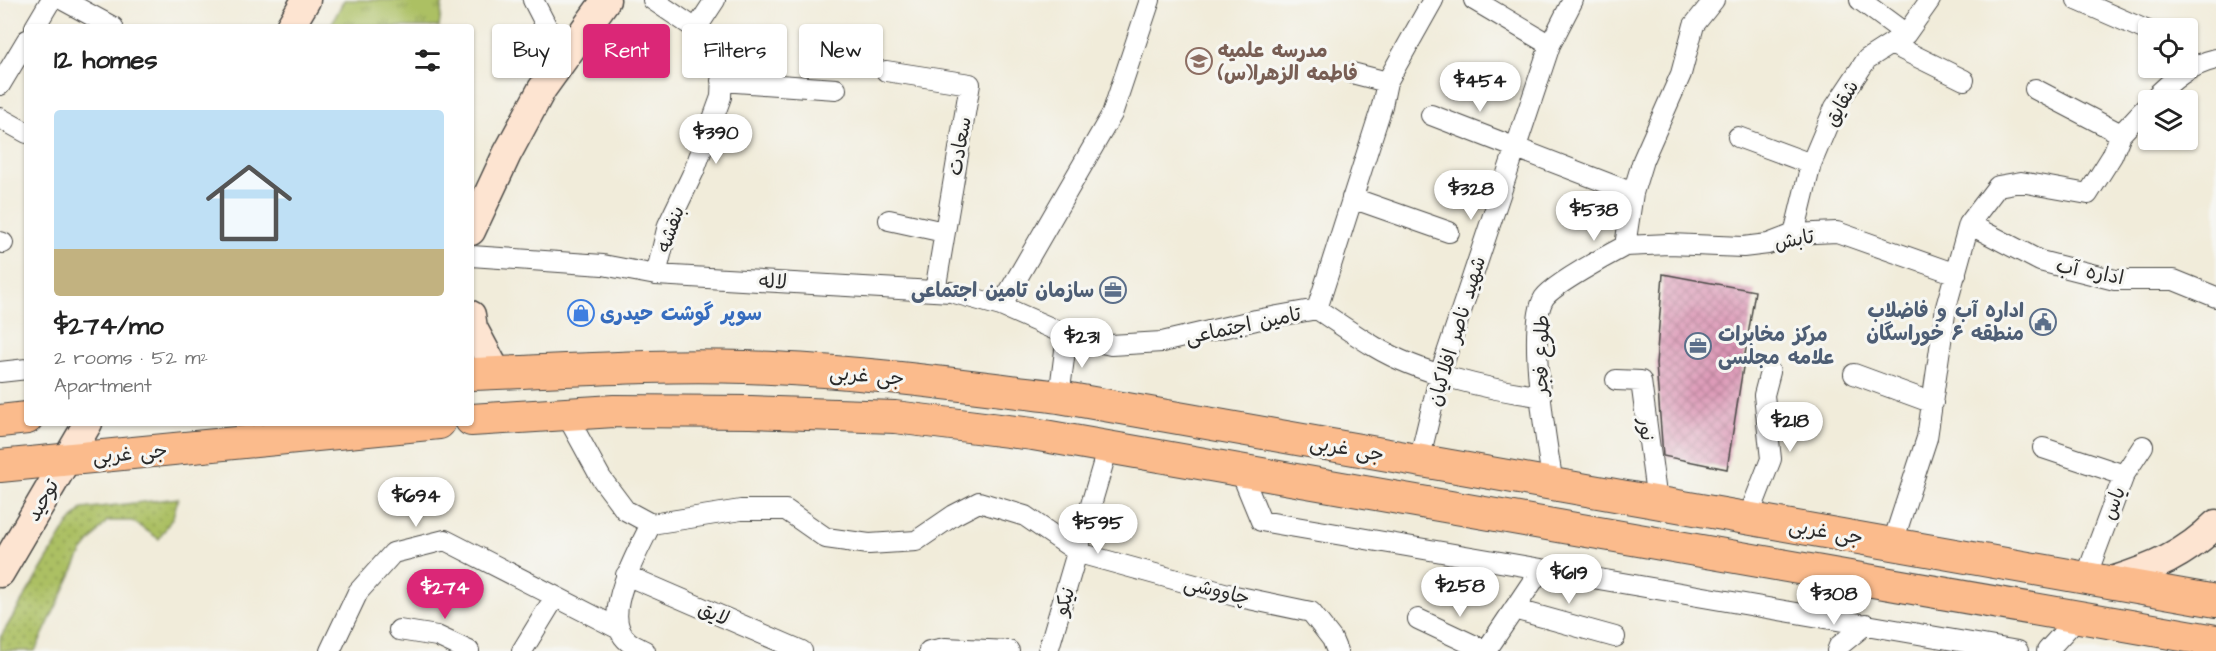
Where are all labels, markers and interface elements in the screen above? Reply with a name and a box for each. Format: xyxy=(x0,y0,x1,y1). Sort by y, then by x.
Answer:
map controls xyxy=(2138,18,2198,150)
button: locate xyxy=(2138,18,2198,78)
chip: Buy xyxy=(492,24,571,78)
chip: Rent xyxy=(583,24,670,78)
chip: Filters xyxy=(682,24,787,78)
chip: New xyxy=(799,24,883,78)
place label: مدرسه علمیه فاطمه الزهرا(س) xyxy=(1217,37,1358,88)
text: 12 homes xyxy=(54,42,157,78)
icon: filters xyxy=(411,44,444,77)
school or university icon: مدرسه علمیه فاطمه الزهرا(س) xyxy=(1184,46,1214,76)
pin: $454 xyxy=(1444,62,1516,113)
text: $454 xyxy=(1454,67,1506,95)
street label: شقایق xyxy=(1818,75,1866,132)
button: layers xyxy=(2138,90,2198,150)
pin: $390 xyxy=(680,114,752,165)
street label: سعادت xyxy=(941,114,979,178)
text: $390 xyxy=(693,119,739,147)
icon: home xyxy=(195,149,303,257)
pin: $328 xyxy=(1435,170,1507,221)
text: $328 xyxy=(1448,175,1494,203)
pin: $538 xyxy=(1558,191,1630,242)
text: $538 xyxy=(1570,196,1618,224)
street label: بنفشه xyxy=(650,202,692,256)
street label: تابش xyxy=(1772,222,1817,258)
street label: اداره آب xyxy=(2054,252,2126,292)
street label: شهید ناصر افلاکیان xyxy=(1421,253,1493,410)
street label: لاله xyxy=(758,267,788,297)
office icon: سازمان تامین اجتماعی xyxy=(1098,275,1128,305)
place label: سازمان تامین اجتماعی xyxy=(911,277,1094,305)
place label: اداره آب و فاضلاب منطقه ۶ خوراسگان xyxy=(1866,297,2024,348)
shop icon: سوپر گوشت حیدری xyxy=(566,298,596,328)
place label: سوپر گوشت حیدری xyxy=(600,300,762,328)
street label: تامین اجتماعی xyxy=(1183,300,1304,352)
public building icon: اداره آب و فاضلاب منطقه ۶ خوراسگان xyxy=(2028,307,2058,337)
text: $274/mo xyxy=(54,308,164,344)
street label: طلوع فجر xyxy=(1527,314,1557,398)
pin: $231 xyxy=(1046,318,1118,369)
place label: مرکز مخابرات علامه مجلسی xyxy=(1718,321,1835,372)
text: $231 xyxy=(1064,323,1100,351)
office icon: مرکز مخابرات علامه مجلسی xyxy=(1683,331,1713,361)
text: 2 rooms · 52 m² xyxy=(54,344,208,372)
street label: جی غربی xyxy=(828,359,905,393)
text: Apartment xyxy=(54,372,152,400)
pin: $218 xyxy=(1754,402,1826,453)
text: $218 xyxy=(1771,407,1809,435)
street label: نور xyxy=(1630,415,1661,443)
street label: جی غربی xyxy=(1308,429,1386,469)
street label: جی غربی xyxy=(92,437,169,471)
street label: توحید xyxy=(20,474,66,527)
pin: $694 xyxy=(380,477,452,528)
text: $694 xyxy=(392,482,440,510)
street label: یاس xyxy=(2095,483,2133,524)
pin: $595 xyxy=(1062,504,1134,555)
text: $595 xyxy=(1073,509,1123,537)
street label: جی غربی xyxy=(1787,512,1865,552)
pin: $619 xyxy=(1533,554,1605,605)
text: $619 xyxy=(1550,559,1588,587)
pin: $258 xyxy=(1424,567,1496,618)
pin: $274 xyxy=(409,569,481,620)
street label: چاووشی xyxy=(1181,569,1253,613)
text: $258 xyxy=(1435,572,1485,600)
text: $274 xyxy=(421,574,469,602)
pin: $308 xyxy=(1798,575,1870,626)
text: $308 xyxy=(1811,580,1857,608)
street label: نیکو xyxy=(1047,584,1082,621)
street label: لایق xyxy=(694,595,734,633)

